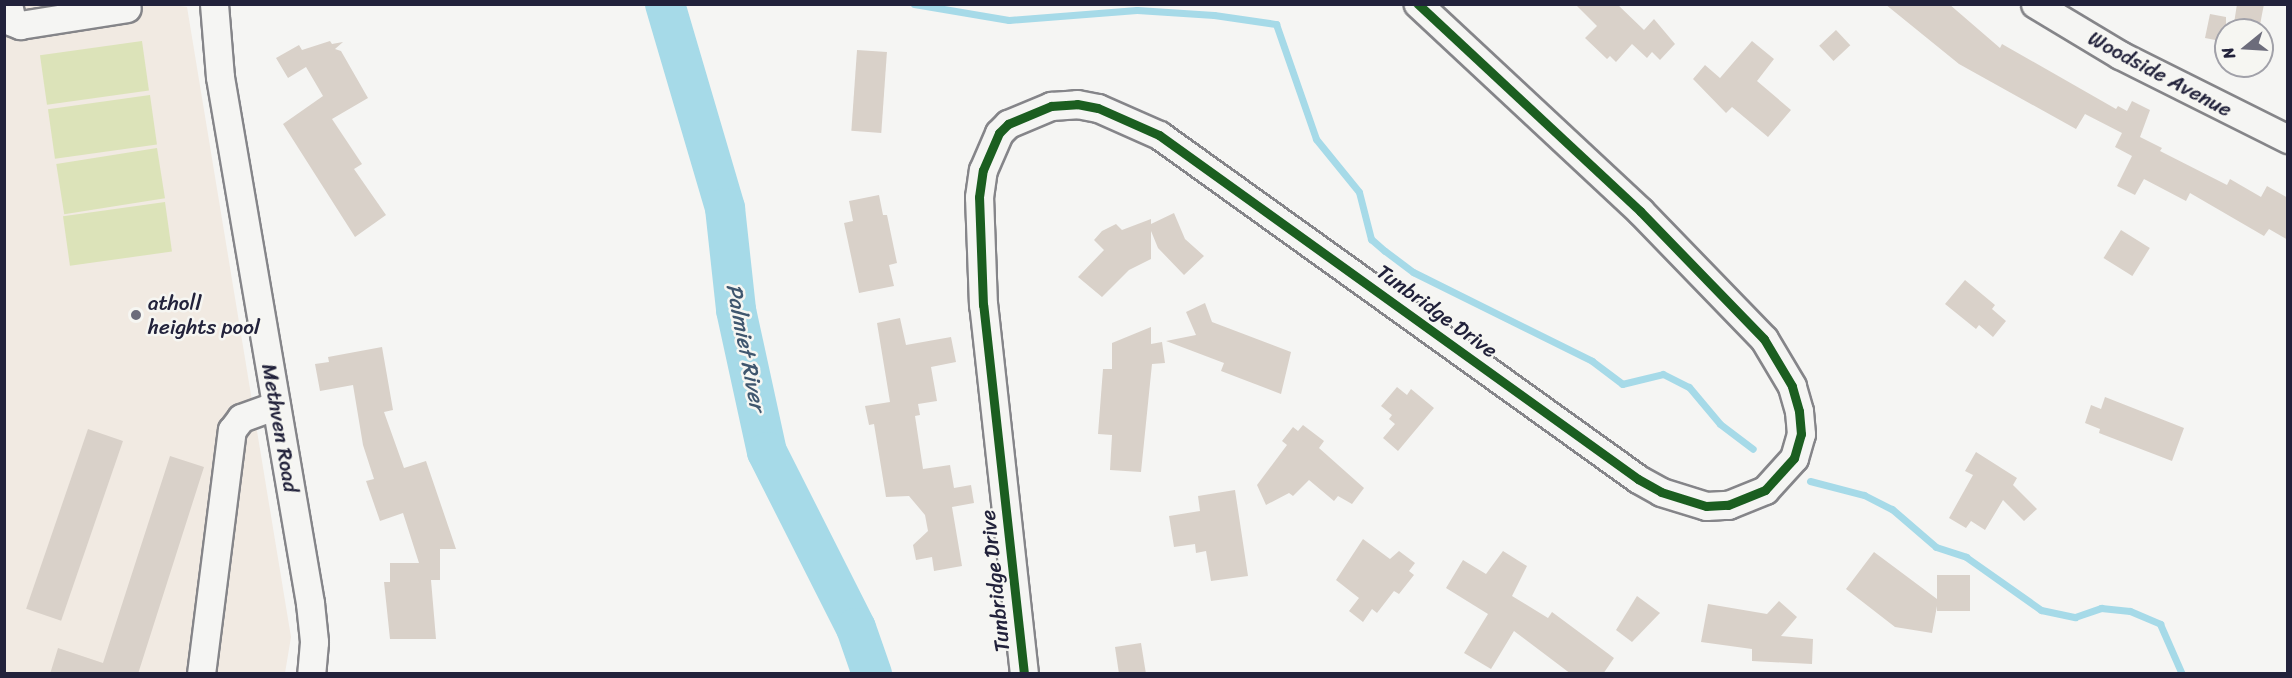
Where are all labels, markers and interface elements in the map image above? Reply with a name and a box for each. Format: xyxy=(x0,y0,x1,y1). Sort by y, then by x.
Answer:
north arrow xyxy=(2214,18,2274,78)
street label: Woodside Avenue xyxy=(2084,26,2236,122)
text: N xyxy=(2213,43,2244,63)
street label: Tunbridge Drive xyxy=(1372,259,1502,363)
water label: Palmiet River xyxy=(721,281,771,413)
place label: atholl heights pool xyxy=(148,290,260,340)
marker: atholl heights pool xyxy=(129,308,143,322)
street label: Methven Road xyxy=(256,362,304,494)
street label: Tunbridge Drive xyxy=(975,509,1015,653)

